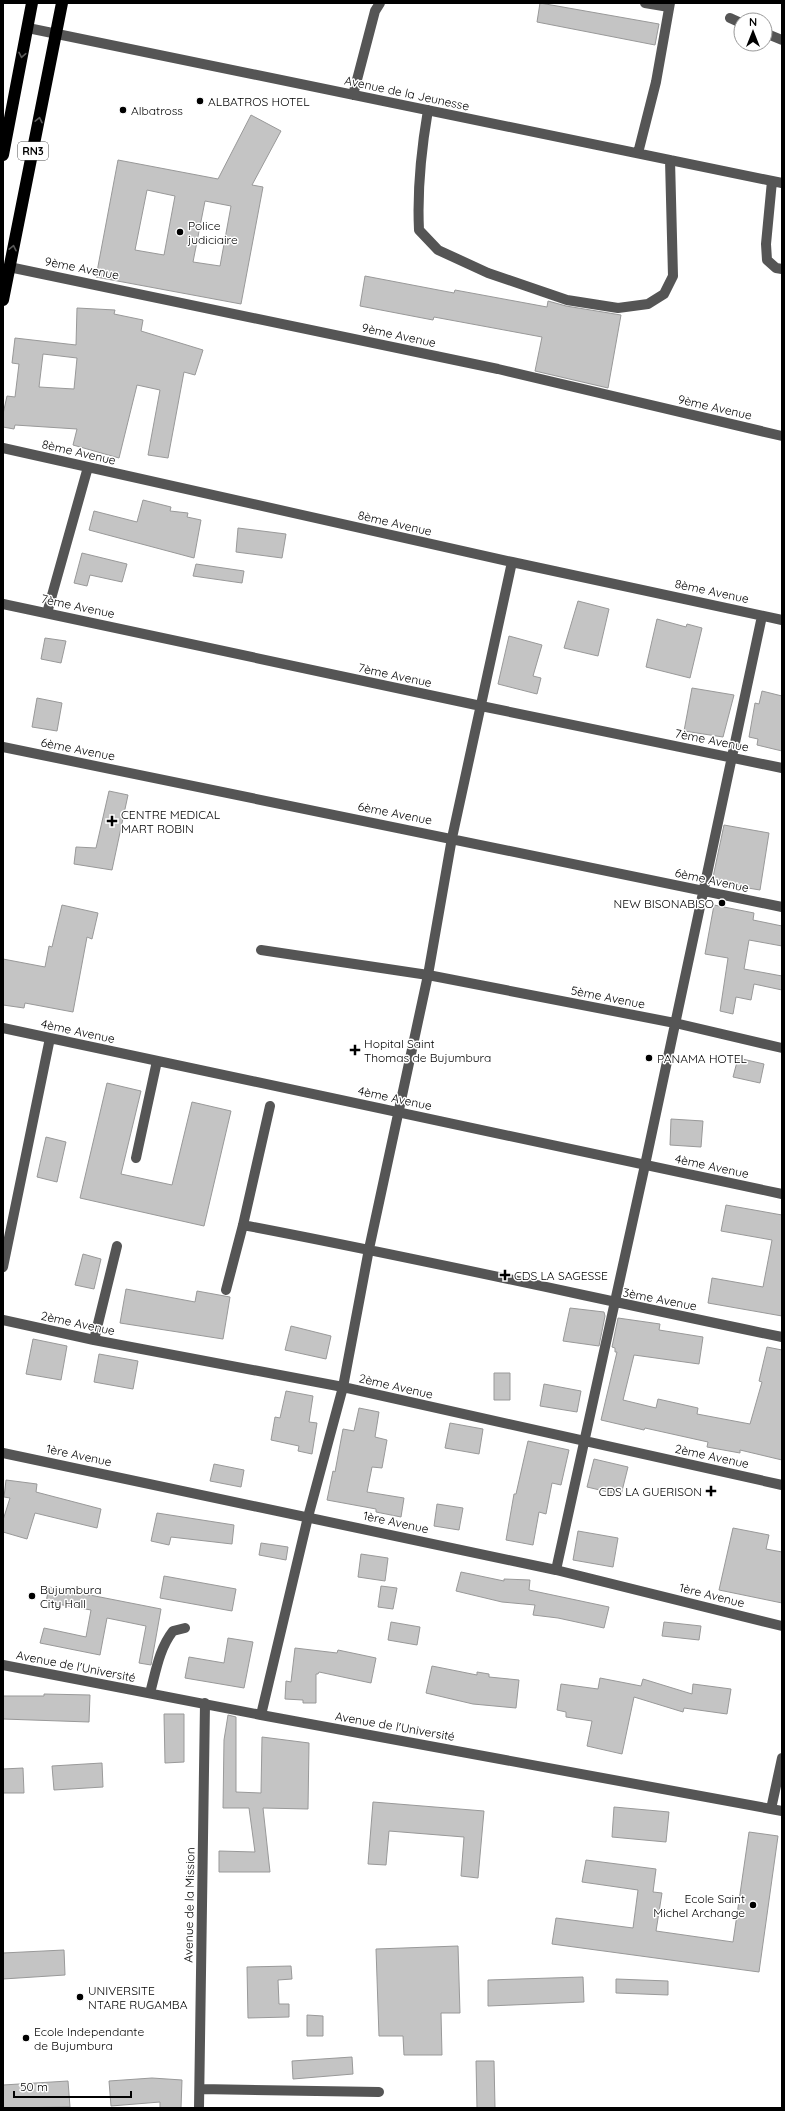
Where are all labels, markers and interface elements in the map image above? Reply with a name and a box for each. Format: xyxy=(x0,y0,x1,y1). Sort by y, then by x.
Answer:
north arrow xyxy=(733,12,773,52)
text: N xyxy=(749,15,757,29)
one-way arrow xyxy=(19,52,27,58)
street label: Avenue de la Jeunesse xyxy=(343,72,471,114)
place label: ALBATROS HOTEL xyxy=(208,94,310,109)
marker: ALBATROS HOTEL xyxy=(195,96,205,106)
place label: Albatross xyxy=(131,103,183,118)
marker: Albatross xyxy=(118,105,128,115)
one-way arrow xyxy=(34,117,43,124)
road number: RN3 xyxy=(18,142,48,160)
place label: Police judiciaire xyxy=(187,218,238,247)
marker: Police judiciaire xyxy=(175,227,185,237)
one-way arrow xyxy=(8,245,17,251)
street label: 9ème Avenue xyxy=(43,253,121,283)
street label: 9ème Avenue xyxy=(361,320,438,350)
street label: 9ème Avenue xyxy=(677,391,754,423)
street label: 8ème Avenue xyxy=(41,436,118,468)
street label: 8ème Avenue xyxy=(357,507,434,539)
street label: 8ème Avenue xyxy=(674,576,751,606)
street label: 7ème Avenue xyxy=(40,591,116,621)
street label: 7ème Avenue xyxy=(357,660,433,690)
street label: 7ème Avenue xyxy=(674,725,750,755)
street label: 6ème Avenue xyxy=(40,734,117,764)
street label: 6ème Avenue xyxy=(357,798,434,828)
place label: CENTRE MEDICAL MART ROBIN xyxy=(121,807,221,836)
marker: CENTRE MEDICAL MART ROBIN xyxy=(106,815,118,827)
street label: 6ème Avenue xyxy=(674,865,751,895)
place label: NEW BISONABISO xyxy=(614,896,714,911)
marker: NEW BISONABISO xyxy=(717,898,727,908)
street label: 5ème Avenue xyxy=(570,982,647,1012)
street label: 4ème Avenue xyxy=(40,1016,117,1046)
place label: Hopital Saint Thomas de Bujumbura xyxy=(364,1036,491,1065)
marker: Hopital Saint Thomas de Bujumbura xyxy=(349,1044,361,1056)
place label: PANAMA HOTEL xyxy=(657,1051,748,1066)
marker: PANAMA HOTEL xyxy=(644,1053,654,1063)
street label: 4ème Avenue xyxy=(357,1083,434,1113)
street label: 4ème Avenue xyxy=(674,1151,751,1181)
place label: CDS LA SAGESSE xyxy=(514,1268,608,1283)
marker: CDS LA SAGESSE xyxy=(499,1269,511,1281)
street label: 3ème Avenue xyxy=(622,1284,699,1314)
street label: 2ème Avenue xyxy=(40,1308,117,1338)
street label: 2ème Avenue xyxy=(358,1370,435,1402)
street label: 1ère Avenue xyxy=(45,1441,113,1469)
street label: 2ème Avenue xyxy=(674,1441,751,1471)
place label: CDS LA GUERISON xyxy=(599,1484,702,1499)
marker: CDS LA GUERISON xyxy=(705,1485,717,1497)
street label: 1ère Avenue xyxy=(362,1508,430,1536)
street label: 1ère Avenue xyxy=(678,1580,746,1610)
place label: Bujumbura City Hall xyxy=(40,1582,102,1611)
marker: Bujumbura City Hall xyxy=(27,1591,37,1601)
street label: Avenue de l'Université xyxy=(15,1647,137,1685)
street label: Avenue de l'Université xyxy=(334,1708,456,1744)
street label: Avenue de la Mission xyxy=(180,1847,198,1963)
place label: Ecole Saint Michel Archange xyxy=(653,1891,745,1920)
marker: Ecole Saint Michel Archange xyxy=(748,1900,758,1910)
place label: UNIVERSITE NTARE RUGAMBA xyxy=(88,1983,188,2012)
marker: UNIVERSITE NTARE RUGAMBA xyxy=(75,1992,85,2002)
place label: Ecole Independante de Bujumbura xyxy=(34,2024,144,2053)
marker: Ecole Independante de Bujumbura xyxy=(21,2033,31,2043)
scale bar xyxy=(14,2073,131,2099)
text: 50 m xyxy=(20,2079,48,2094)

